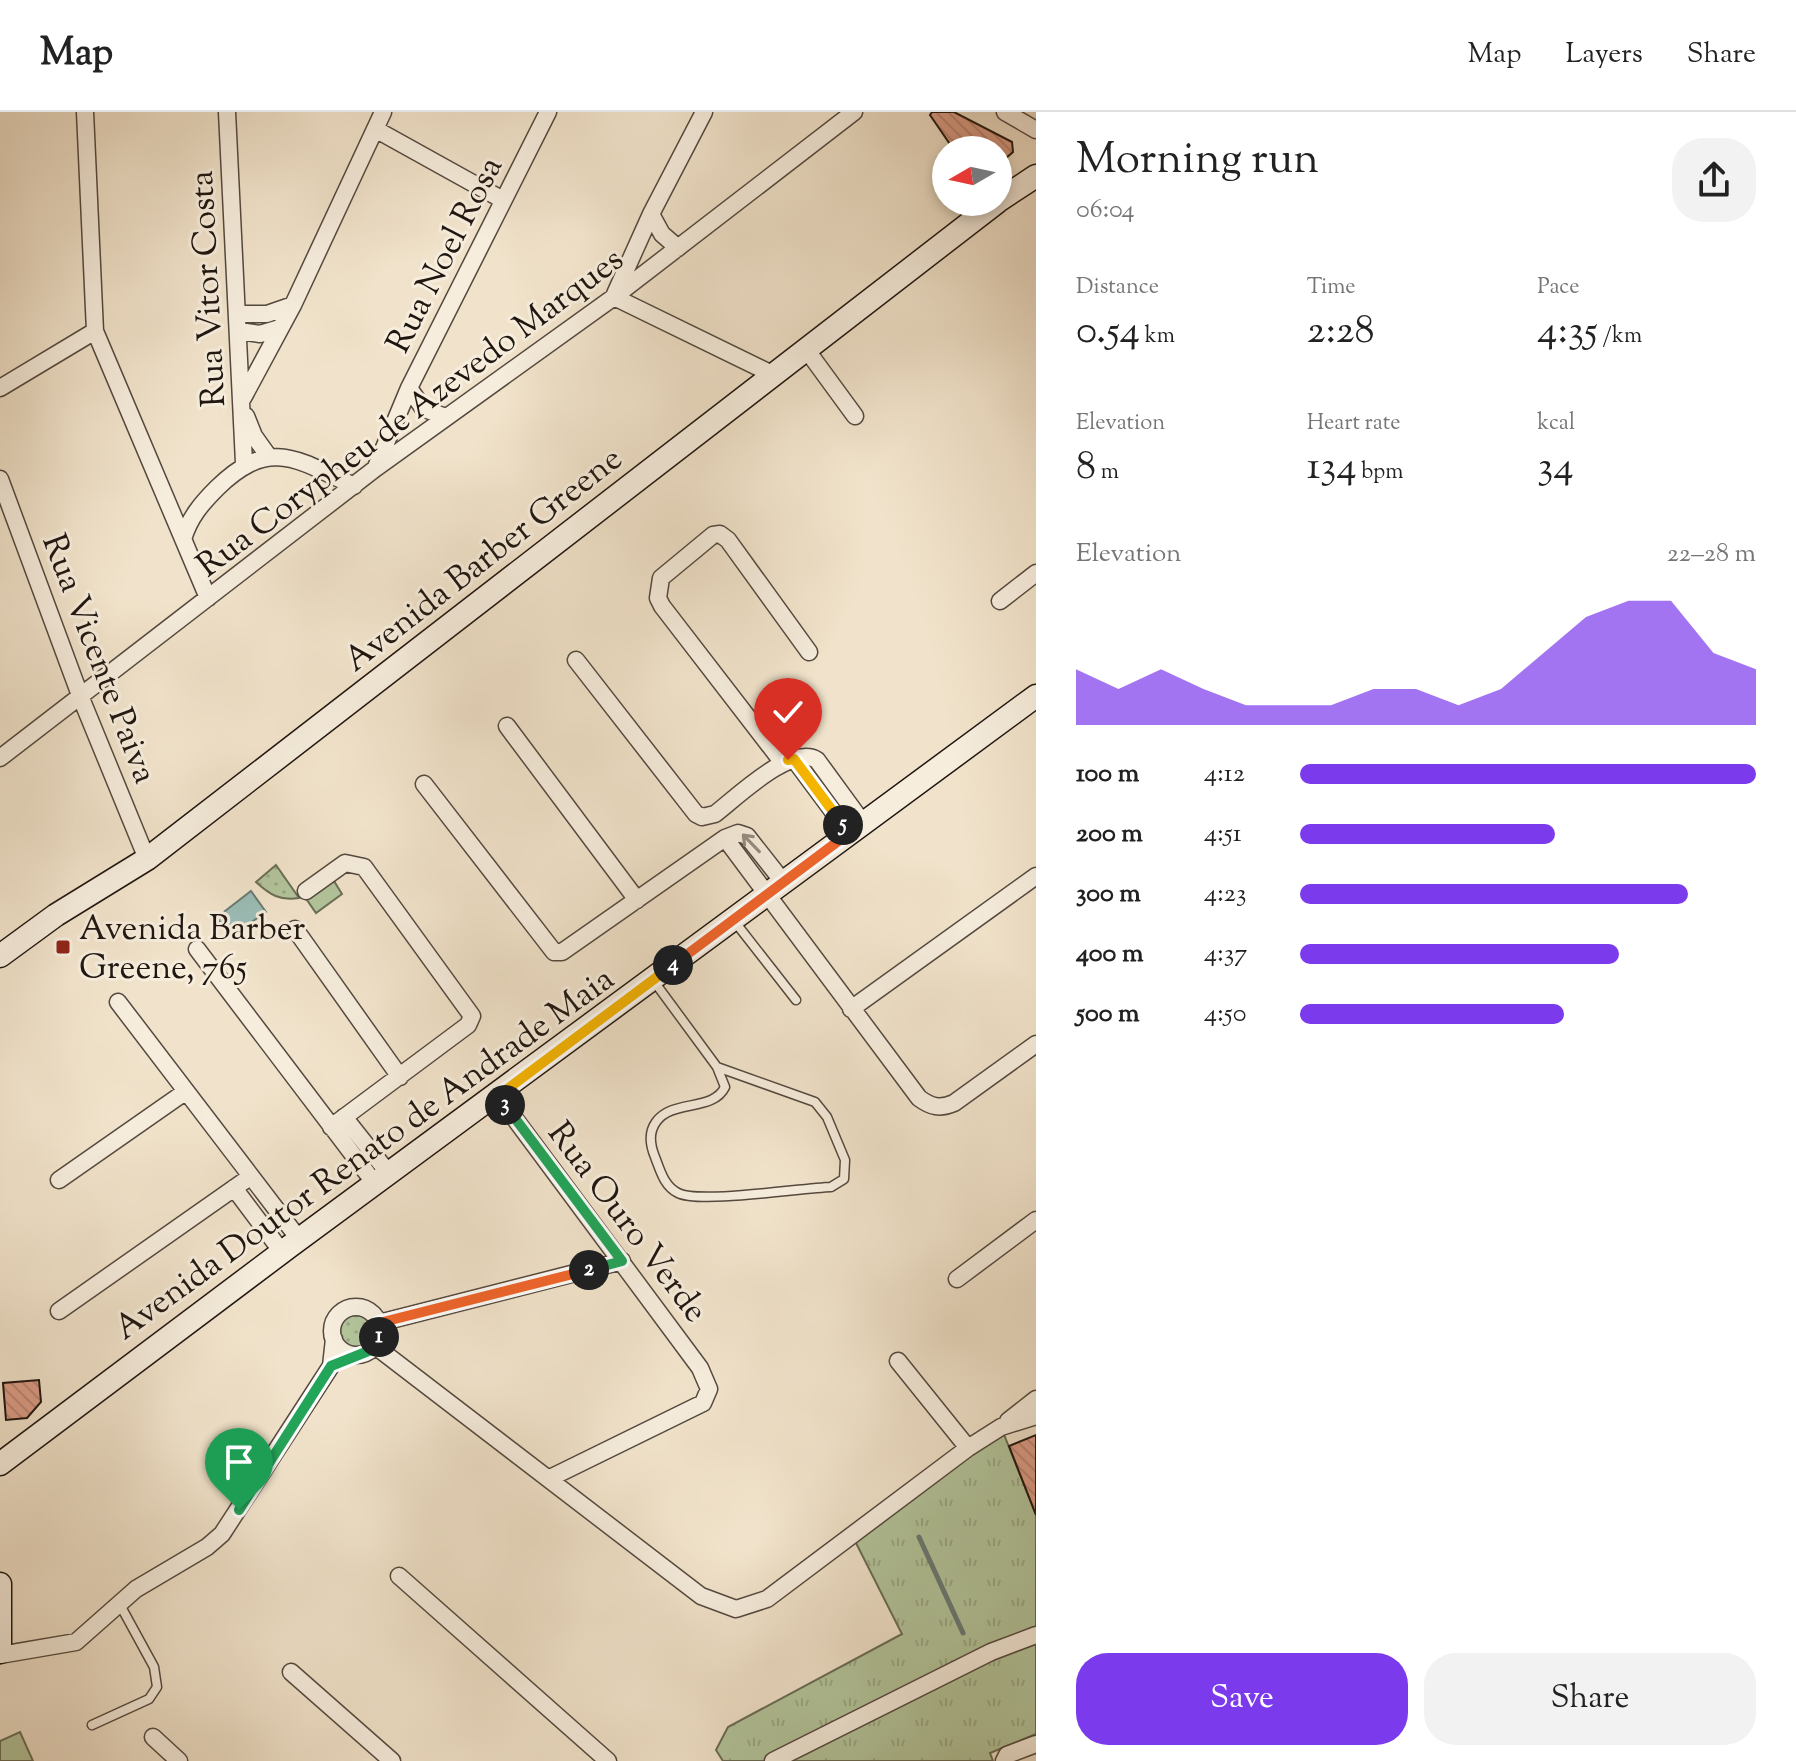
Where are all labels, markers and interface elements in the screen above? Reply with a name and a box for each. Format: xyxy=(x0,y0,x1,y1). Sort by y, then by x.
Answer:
text: Map xyxy=(40,28,113,82)
text: Map xyxy=(1468,35,1521,75)
text: Layers xyxy=(1565,35,1643,75)
text: Share xyxy=(1687,35,1756,75)
text: Morning run xyxy=(1076,130,1319,193)
north arrow xyxy=(932,136,1012,216)
map controls xyxy=(932,136,1012,216)
button: share xyxy=(1672,138,1756,222)
street label: Rua Noel Rosa xyxy=(376,149,517,362)
street label: Rua Vitor Costa xyxy=(179,169,240,408)
text: 06:04 xyxy=(1076,192,1135,229)
street label: Rua Corypheu de Azevedo Marques xyxy=(187,237,635,591)
text: Distance xyxy=(1076,272,1159,304)
text: Time xyxy=(1307,272,1356,304)
text: Pace xyxy=(1537,272,1579,304)
text: 0.54 xyxy=(1076,304,1140,361)
text: 2:28 xyxy=(1307,304,1375,361)
text: 4:35 xyxy=(1537,304,1598,361)
text: km xyxy=(1140,321,1175,353)
text: /km xyxy=(1598,321,1642,353)
text: Elevation xyxy=(1076,408,1165,440)
text: Heart rate xyxy=(1307,408,1401,440)
text: kcal xyxy=(1537,408,1575,440)
street label: Avenida Barber Greene xyxy=(335,436,634,685)
text: 8 xyxy=(1076,440,1096,497)
text: 134 xyxy=(1307,440,1357,497)
text: 34 xyxy=(1537,440,1574,497)
text: m xyxy=(1096,457,1119,489)
text: bpm xyxy=(1357,457,1403,489)
street label: Rua Vicente Paiva xyxy=(28,527,168,791)
text: Elevation xyxy=(1076,536,1181,573)
text: 22–28 m xyxy=(1667,536,1756,573)
pin xyxy=(754,678,822,760)
icon: check xyxy=(766,690,810,734)
text: 100 m xyxy=(1076,756,1139,793)
text: 4:12 xyxy=(1204,756,1245,793)
pin: 5 xyxy=(823,805,863,845)
text: 5 xyxy=(839,809,847,841)
text: 200 m xyxy=(1076,816,1143,853)
text: 4:51 xyxy=(1204,816,1242,853)
one-way arrow xyxy=(742,834,762,854)
text: 300 m xyxy=(1076,876,1141,913)
text: 4:23 xyxy=(1204,876,1247,913)
place label: Avenida Barber Greene, 765 xyxy=(79,906,306,994)
text: 400 m xyxy=(1076,936,1143,973)
text: 4:37 xyxy=(1204,936,1247,973)
marker: Avenida Barber Greene, 765 xyxy=(54,938,72,956)
pin: 4 xyxy=(653,945,693,985)
text: 4 xyxy=(667,949,679,981)
street label: Avenida Doutor Renato de Andrade Maia xyxy=(105,956,625,1353)
text: 500 m xyxy=(1076,996,1139,1033)
text: 4:50 xyxy=(1204,996,1247,1033)
pin: 3 xyxy=(485,1085,525,1125)
text: 3 xyxy=(501,1089,509,1121)
street label: Rua Ouro Verde xyxy=(534,1112,718,1334)
pin: 2 xyxy=(569,1250,609,1290)
text: 2 xyxy=(584,1254,594,1286)
pin: 1 xyxy=(359,1317,399,1357)
text: 1 xyxy=(375,1321,383,1353)
pin xyxy=(205,1428,273,1510)
icon: arrive xyxy=(217,1440,261,1484)
button: Save xyxy=(1076,1653,1408,1745)
button: Share xyxy=(1424,1653,1756,1745)

